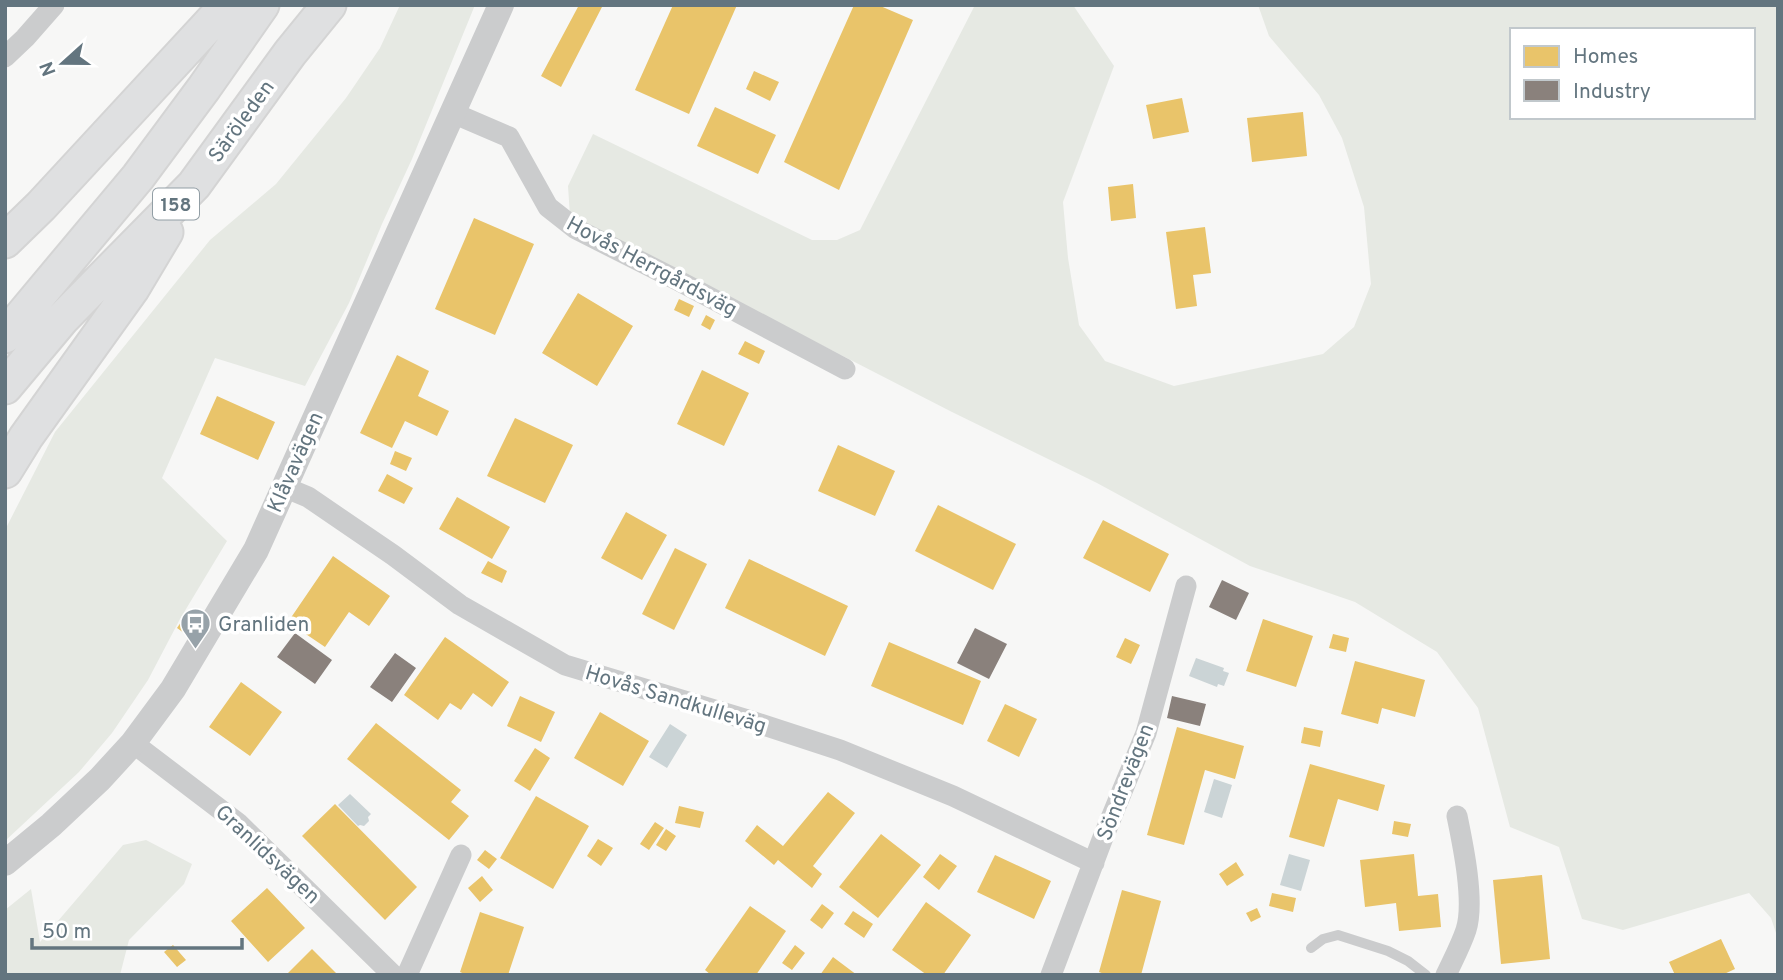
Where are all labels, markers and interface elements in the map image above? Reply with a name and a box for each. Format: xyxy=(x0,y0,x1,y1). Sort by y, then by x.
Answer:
north arrow xyxy=(28,28,98,98)
legend xyxy=(1510,28,1755,119)
text: Homes xyxy=(1573,44,1638,71)
text: N xyxy=(35,58,63,79)
street label: Säröleden xyxy=(203,75,281,169)
text: Industry xyxy=(1573,79,1651,106)
road number: 158 xyxy=(153,188,199,220)
street label: Hovås Herrgårdsväg xyxy=(561,211,741,324)
street label: Klåvavägen xyxy=(262,408,331,517)
bus stop icon: Granliden xyxy=(178,607,212,651)
place label: Granliden xyxy=(218,612,309,639)
street label: Hovås Sandkulleväg xyxy=(582,660,769,741)
street label: Söndrevägen xyxy=(1092,720,1161,845)
street label: Granlidsvägen xyxy=(209,800,325,911)
scale bar xyxy=(32,906,242,950)
text: 50 m xyxy=(42,919,91,946)

